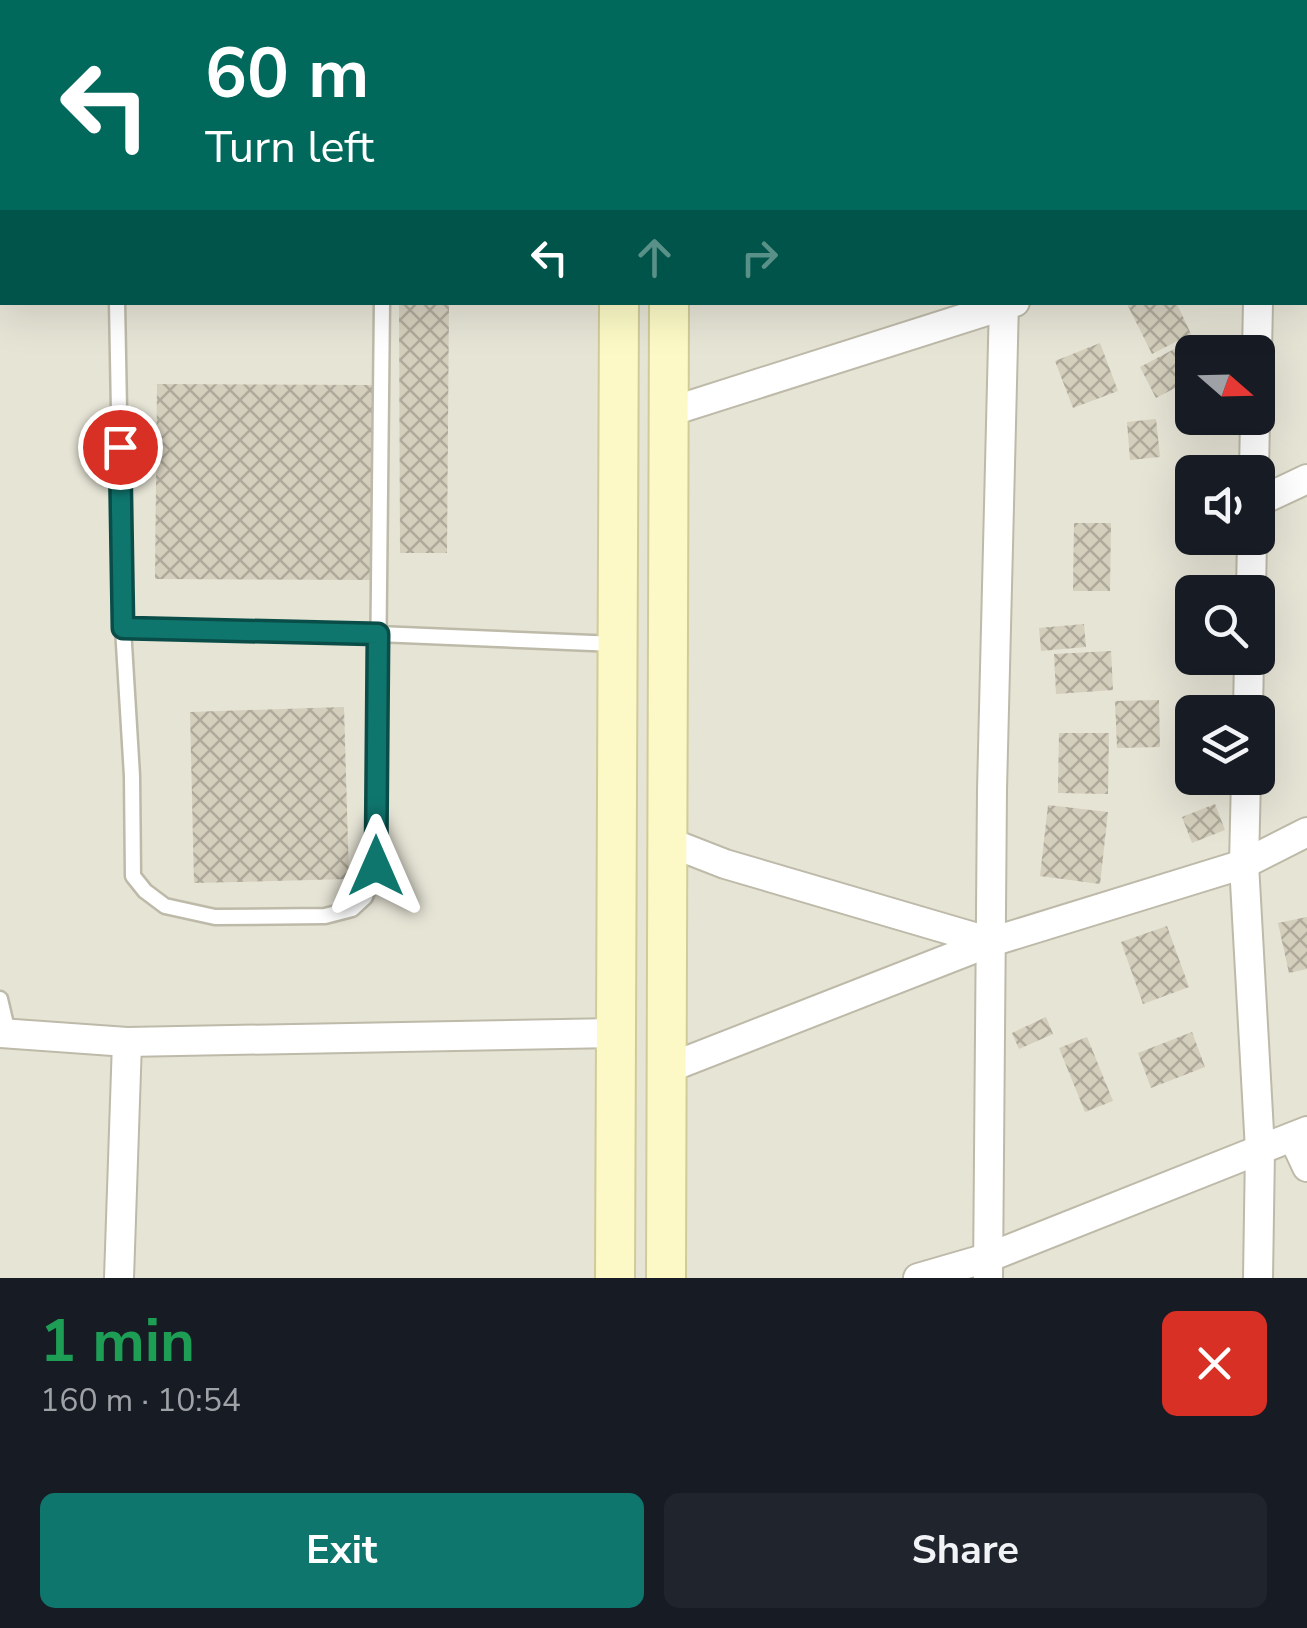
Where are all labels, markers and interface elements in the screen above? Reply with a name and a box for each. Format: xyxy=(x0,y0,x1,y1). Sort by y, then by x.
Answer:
text: 60 m xyxy=(205,26,369,122)
icon: left xyxy=(40,40,170,170)
text: Turn left xyxy=(205,117,374,178)
icon: left xyxy=(522,230,577,285)
icon: ahead xyxy=(627,230,682,285)
icon: right xyxy=(732,230,787,285)
north arrow xyxy=(1175,335,1275,435)
map controls xyxy=(1175,335,1275,795)
pin xyxy=(78,405,163,490)
icon: arrive xyxy=(93,420,148,475)
button: sound xyxy=(1175,455,1275,555)
button: search xyxy=(1175,575,1275,675)
button: layers xyxy=(1175,695,1275,795)
position arrow xyxy=(324,814,428,918)
text: 1 min xyxy=(40,1300,195,1382)
button: close xyxy=(1162,1311,1267,1416)
text: 160 m · 10:54 xyxy=(40,1379,241,1422)
button: Exit xyxy=(40,1493,644,1608)
button: Share xyxy=(664,1493,1267,1608)

